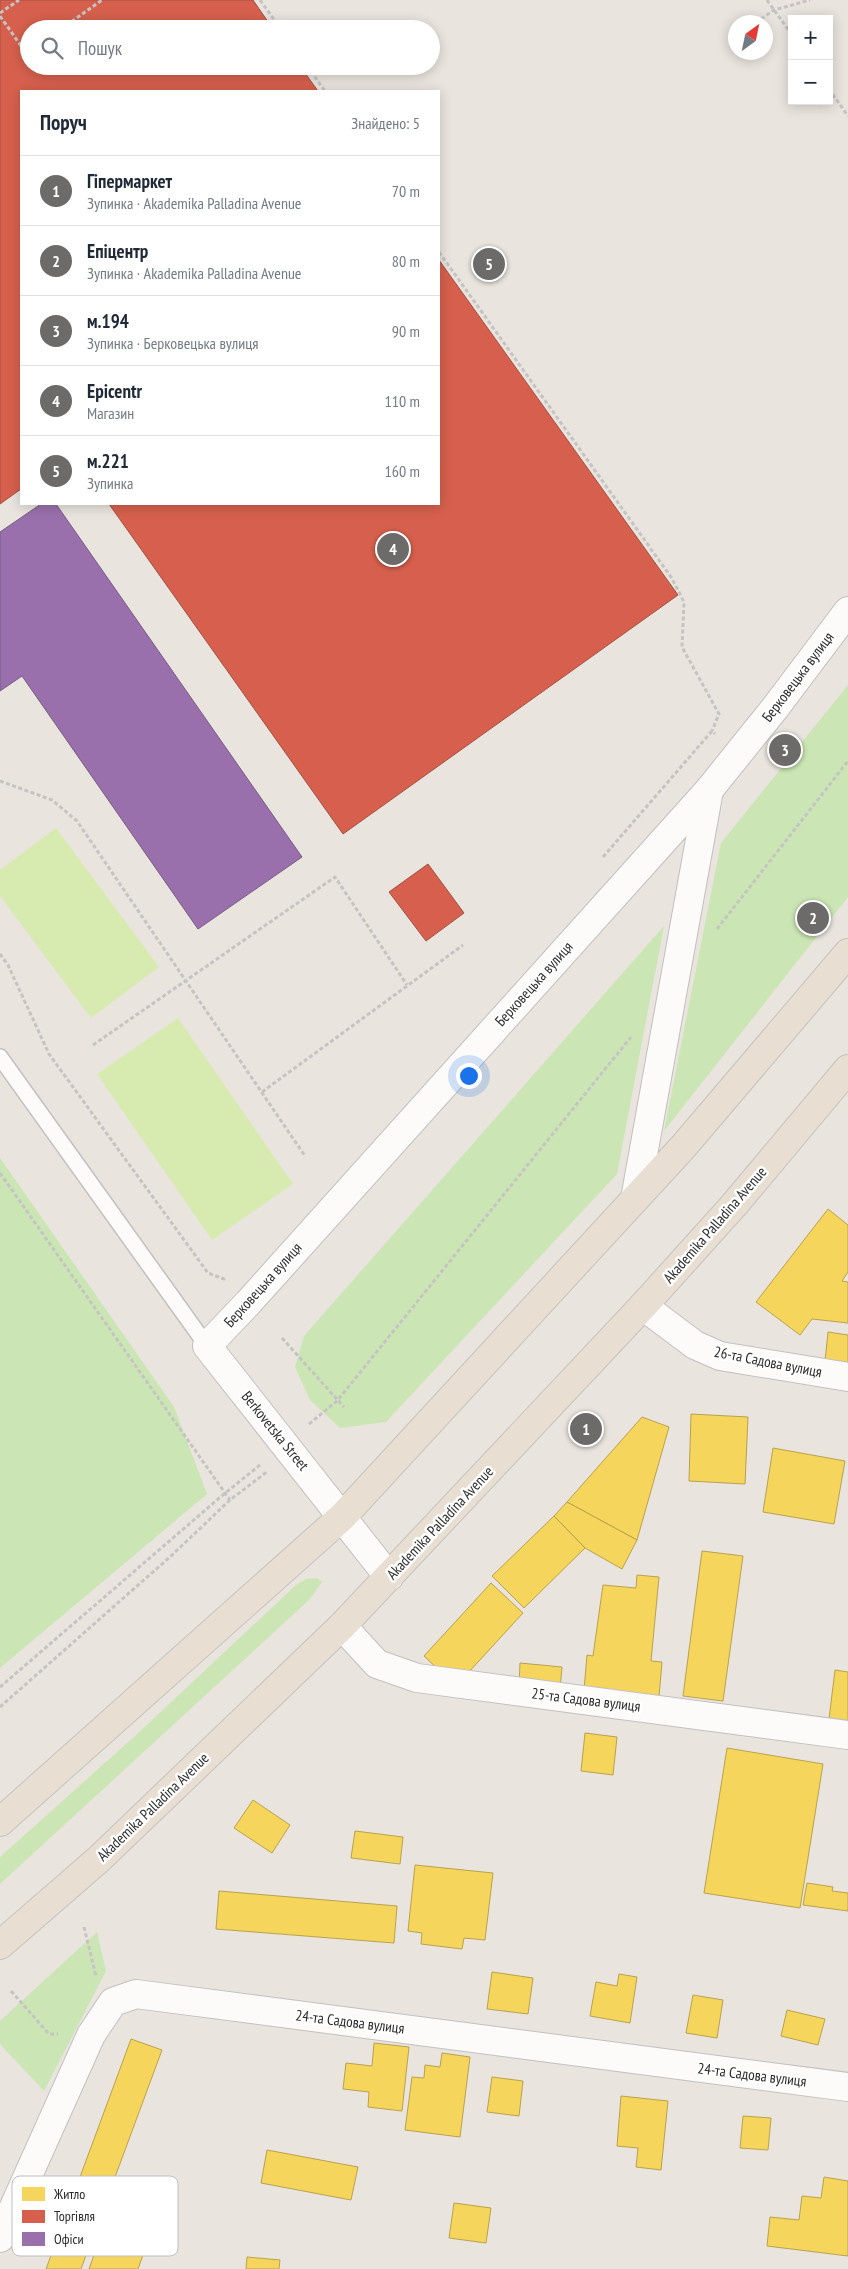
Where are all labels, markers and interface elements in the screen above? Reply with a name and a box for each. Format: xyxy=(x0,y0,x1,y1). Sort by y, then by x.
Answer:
north arrow xyxy=(728,15,773,60)
map controls xyxy=(788,15,833,105)
button: + xyxy=(788,15,833,60)
search box xyxy=(20,20,440,75)
icon: search xyxy=(38,34,66,62)
text: Пошук xyxy=(78,36,122,60)
button: − xyxy=(788,60,833,105)
text: Поруч xyxy=(40,109,87,136)
text: Знайдено: 5 xyxy=(351,113,420,133)
text: Гіпермаркет xyxy=(87,169,172,193)
text: 1 xyxy=(52,181,60,201)
text: 70 m xyxy=(392,181,420,201)
text: Зупинка · Akademika Palladina Avenue xyxy=(87,193,301,213)
text: Епіцентр xyxy=(87,239,148,263)
pin: 5 xyxy=(473,245,505,283)
text: 2 xyxy=(52,251,60,271)
text: 80 m xyxy=(392,251,420,271)
text: Зупинка · Akademika Palladina Avenue xyxy=(87,263,301,283)
text: м.194 xyxy=(87,309,129,333)
text: 3 xyxy=(52,321,60,341)
text: 90 m xyxy=(392,321,420,341)
text: Зупинка · Берковецька вулиця xyxy=(87,333,258,353)
text: Epicentr xyxy=(87,379,142,403)
text: 4 xyxy=(52,391,60,411)
text: 110 m xyxy=(385,391,420,411)
text: Магазин xyxy=(87,403,134,423)
text: м.221 xyxy=(87,449,129,473)
text: 5 xyxy=(52,461,60,481)
text: 160 m xyxy=(385,461,420,481)
text: Зупинка xyxy=(87,473,133,493)
pin: 4 xyxy=(377,530,409,568)
street label: Берковецька вулиця xyxy=(758,628,838,725)
pin: 3 xyxy=(769,731,801,769)
pin: 2 xyxy=(797,899,829,937)
street label: Берковецька вулиця xyxy=(491,937,577,1030)
your location xyxy=(456,1063,482,1089)
street label: Akademika Palladina Avenue xyxy=(659,1163,770,1287)
street label: Берковецька вулиця xyxy=(220,1238,306,1331)
street label: 26-та Садова вулиця xyxy=(713,1342,824,1381)
street label: Berkovetska Street xyxy=(238,1387,313,1474)
pin: 1 xyxy=(570,1410,602,1448)
street label: Akademika Palladina Avenue xyxy=(382,1462,497,1583)
street label: 25-та Садова вулиця xyxy=(531,1683,642,1716)
street label: Akademika Palladina Avenue xyxy=(93,1748,212,1865)
street label: 24-та Садова вулиця xyxy=(295,2005,406,2038)
street label: 24-та Садова вулиця xyxy=(697,2058,808,2091)
legend xyxy=(12,2176,178,2256)
text: Житло xyxy=(53,2185,85,2203)
text: Торгівля xyxy=(54,2207,95,2225)
text: Офіси xyxy=(54,2230,84,2248)

